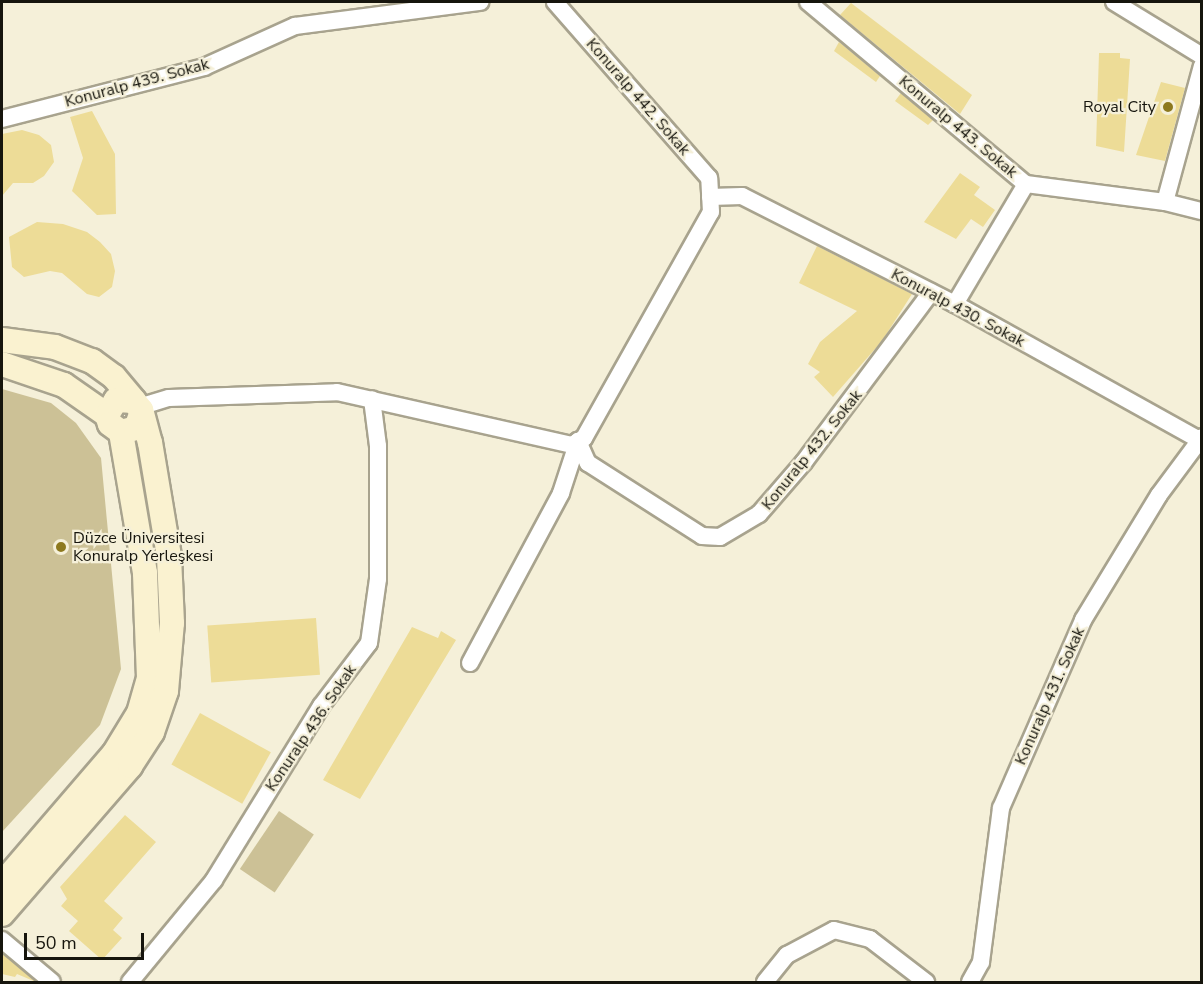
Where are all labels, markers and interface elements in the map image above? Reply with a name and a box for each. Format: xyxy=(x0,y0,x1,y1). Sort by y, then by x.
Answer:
street label: Konuralp 442. Sokak xyxy=(582,35,694,159)
street label: Konuralp 439. Sokak xyxy=(63,54,211,112)
street label: Konuralp 443. Sokak xyxy=(895,72,1021,182)
place label: Royal City xyxy=(1083,97,1156,117)
marker: Royal City xyxy=(1161,100,1175,114)
street label: Konuralp 430. Sokak xyxy=(888,265,1028,351)
street label: Konuralp 432. Sokak xyxy=(758,386,866,514)
place label: Düzce Üniversitesi Konuralp Yerleşkesi xyxy=(73,528,213,566)
marker: Düzce Üniversitesi Konuralp Yerleşkesi xyxy=(54,540,68,554)
street label: Konuralp 431. Sokak xyxy=(1011,624,1089,768)
street label: Konuralp 436. Sokak xyxy=(261,661,361,795)
scale bar xyxy=(27,921,147,959)
text: 50 m xyxy=(35,931,77,955)

